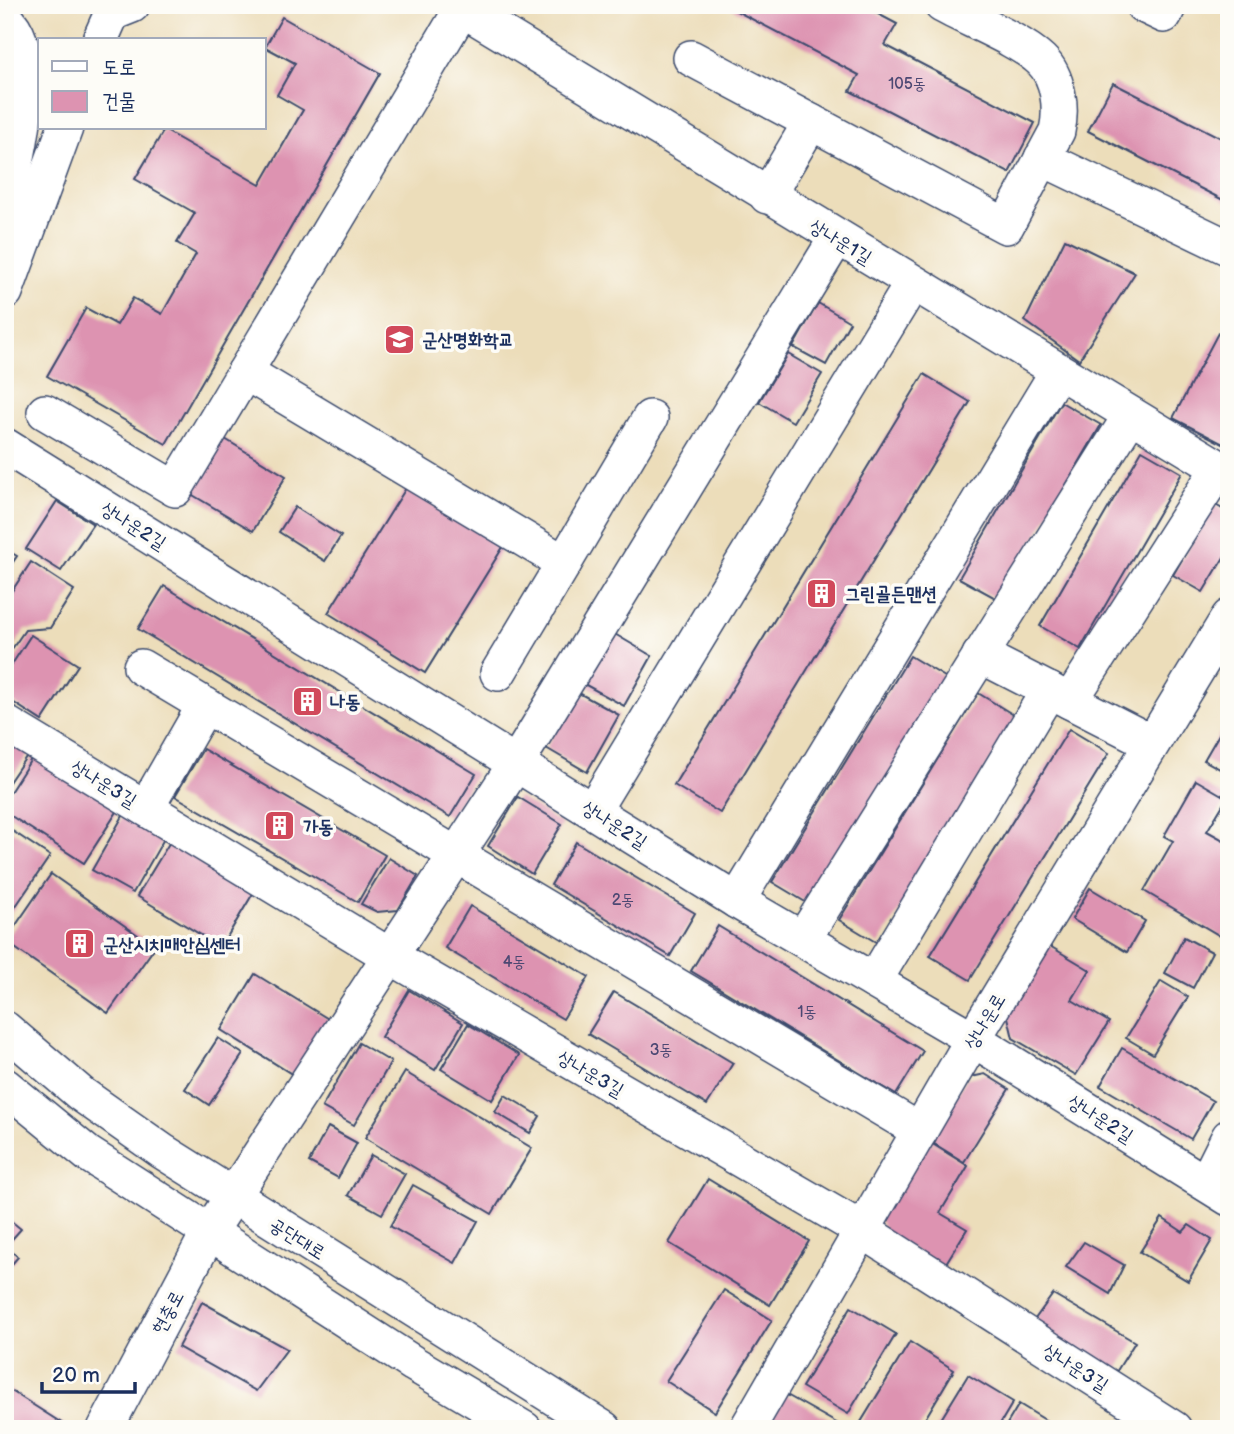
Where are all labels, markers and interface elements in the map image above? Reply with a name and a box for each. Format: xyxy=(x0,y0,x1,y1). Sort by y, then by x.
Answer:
legend xyxy=(38,38,266,130)
text: 도로 xyxy=(102,55,136,80)
house number: 105동 xyxy=(888,75,926,94)
text: 건물 xyxy=(102,89,136,114)
street label: 상나운1길 xyxy=(805,215,876,270)
school or university icon: 군산명화학교 xyxy=(382,322,416,356)
place label: 군산명화학교 xyxy=(422,329,514,352)
street label: 상나운2길 xyxy=(96,497,170,555)
building icon: 그린골든맨션 xyxy=(805,576,839,610)
place label: 그린골든맨션 xyxy=(845,583,937,606)
building icon: 나동 xyxy=(290,684,324,718)
place label: 나동 xyxy=(330,691,361,714)
street label: 상나운3길 xyxy=(66,756,140,813)
street label: 상나운2길 xyxy=(577,796,651,854)
building icon: 가동 xyxy=(263,809,297,843)
place label: 가동 xyxy=(303,816,334,839)
house number: 2동 xyxy=(612,891,634,910)
building icon: 군산시치매안심센터 xyxy=(63,927,97,961)
place label: 군산시치매안심센터 xyxy=(103,934,241,957)
house number: 4동 xyxy=(503,953,525,972)
street label: 상나운로 xyxy=(960,990,1011,1054)
house number: 1동 xyxy=(797,1003,817,1022)
house number: 3동 xyxy=(650,1041,672,1060)
street label: 상나운3길 xyxy=(553,1046,628,1102)
street label: 상나운2길 xyxy=(1063,1090,1137,1148)
street label: 공단대로 xyxy=(265,1213,329,1265)
street label: 현충로 xyxy=(147,1287,189,1338)
street label: 상나운3길 xyxy=(1038,1339,1112,1397)
scale bar xyxy=(42,1350,135,1394)
text: 20 m xyxy=(52,1363,100,1388)

